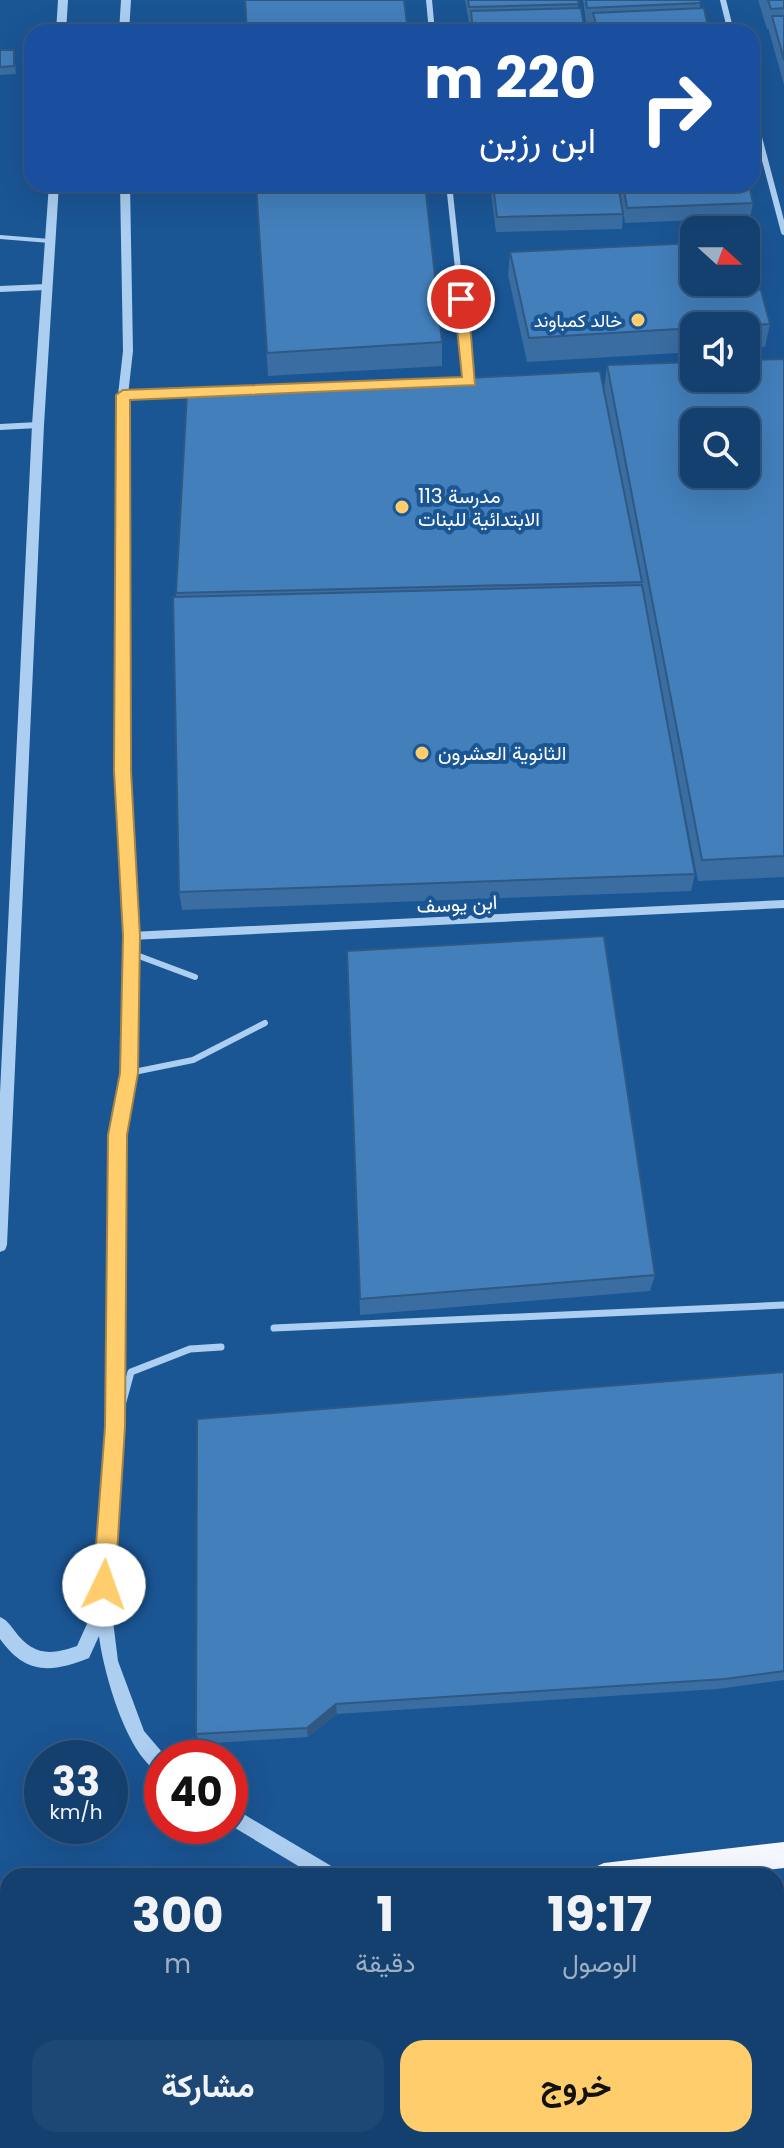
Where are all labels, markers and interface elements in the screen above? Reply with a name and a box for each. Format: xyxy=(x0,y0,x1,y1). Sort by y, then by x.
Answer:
text: 220 m xyxy=(424,39,596,118)
icon: right xyxy=(624,56,728,160)
text: ابن رزين xyxy=(479,115,596,166)
north arrow xyxy=(680,216,760,296)
map controls xyxy=(680,216,760,488)
pin xyxy=(427,265,495,333)
icon: arrive xyxy=(439,277,483,321)
place label: خالد كمباوند xyxy=(534,308,622,333)
marker: خالد كمباوند xyxy=(629,311,647,329)
button: sound xyxy=(680,312,760,392)
button: search xyxy=(680,408,760,488)
place label: مدرسة 113 الابتدائية للبنات xyxy=(418,482,540,533)
marker: مدرسة 113 الابتدائية للبنات xyxy=(393,498,411,516)
place label: الثانوية العشرون xyxy=(438,739,566,767)
marker: الثانوية العشرون xyxy=(413,744,431,762)
street label: ابن يوسف xyxy=(416,888,498,920)
position arrow xyxy=(62,1543,146,1627)
speed limit sign: 40 xyxy=(144,1740,248,1844)
text: 33 xyxy=(52,1754,100,1810)
text: km/h xyxy=(49,1798,103,1826)
text: 1 xyxy=(376,1881,394,1948)
text: 19:17 xyxy=(547,1881,652,1948)
text: 300 xyxy=(132,1882,223,1949)
text: دقيقة xyxy=(355,1945,415,1981)
text: الوصول xyxy=(562,1945,637,1981)
text: m xyxy=(164,1946,191,1982)
button: مشاركة xyxy=(32,2040,384,2132)
button: خروج xyxy=(400,2040,752,2132)

